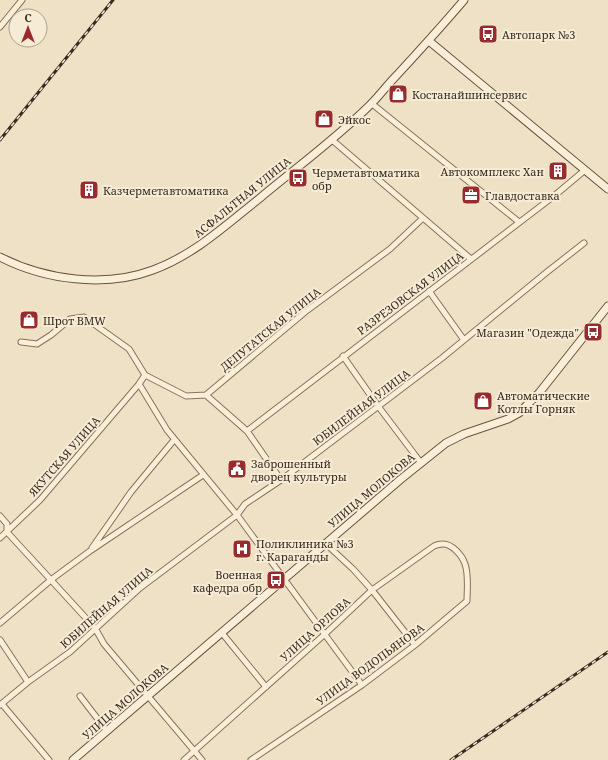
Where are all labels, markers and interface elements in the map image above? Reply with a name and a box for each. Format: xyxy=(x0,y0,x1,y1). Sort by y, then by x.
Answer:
north arrow xyxy=(8,8,48,48)
text: С xyxy=(24,10,32,25)
bus stop icon: Автопарк №3 xyxy=(477,23,499,45)
place label: Автопарк №3 xyxy=(502,27,575,42)
shop icon: Костанайшинсервис xyxy=(387,83,409,105)
place label: Костанайшинсервис xyxy=(412,87,528,102)
shop icon: Эйкос xyxy=(313,108,335,130)
place label: Эйкос xyxy=(338,112,371,127)
street label: АСФАЛЬТНАЯ УЛИЦА xyxy=(190,153,294,241)
building icon: Автокомплекс Хан xyxy=(547,160,569,182)
place label: Автокомплекс Хан xyxy=(440,164,544,179)
place label: Черметавтоматика обр xyxy=(312,165,420,193)
bus stop icon: Черметавтоматика обр xyxy=(287,167,309,189)
building icon: Казчерметавтоматика xyxy=(78,179,100,201)
place label: Казчерметавтоматика xyxy=(103,183,229,198)
office icon: Главдоставка xyxy=(460,184,482,206)
place label: Главдоставка xyxy=(485,188,560,203)
street label: РАЗРЕЗОВСКАЯ УЛИЦА xyxy=(354,248,466,338)
street label: ДЕПУТАТСКАЯ УЛИЦА xyxy=(217,284,324,374)
shop icon: Шрот BMW xyxy=(18,309,40,331)
place label: Шрот BMW xyxy=(43,313,106,328)
bus stop icon: Магазин "Одежда" xyxy=(582,321,604,343)
place label: Магазин "Одежда" xyxy=(476,325,579,340)
street label: ЮБИЛЕЙНАЯ УЛИЦА xyxy=(309,365,413,448)
place label: Автоматические Котлы Горняк xyxy=(497,388,590,416)
shop icon: Автоматические Котлы Горняк xyxy=(472,390,494,412)
street label: ЯКУТСКАЯ УЛИЦА xyxy=(24,412,103,500)
street label: УЛИЦА МОЛОКОВА xyxy=(324,449,418,531)
place label: Заброшенный дворец культуры xyxy=(251,456,347,484)
public building icon: Заброшенный дворец культуры xyxy=(226,458,248,480)
place label: Поликлиника №3 г. Караганды xyxy=(256,536,354,564)
hospital icon: Поликлиника №3 г. Караганды xyxy=(231,538,253,560)
street label: ЮБИЛЕЙНАЯ УЛИЦА xyxy=(57,562,156,651)
place label: Военная кафедра обр xyxy=(193,567,262,595)
bus stop icon: Военная кафедра обр xyxy=(265,569,287,591)
street label: УЛИЦА ОРЛОВА xyxy=(277,593,353,664)
street label: УЛИЦА ВОДОПЬЯНОВА xyxy=(313,620,427,708)
street label: УЛИЦА МОЛОКОВА xyxy=(79,659,171,742)

